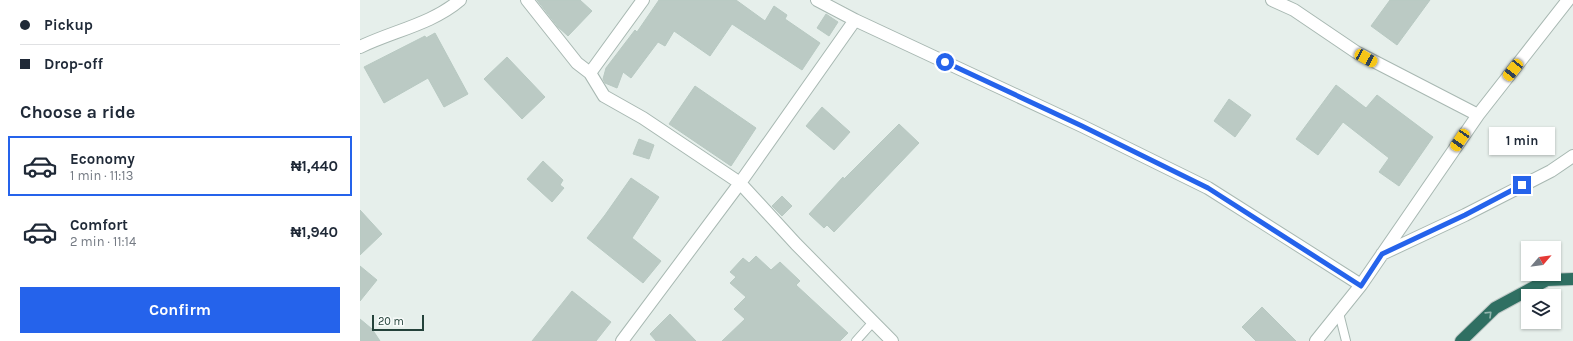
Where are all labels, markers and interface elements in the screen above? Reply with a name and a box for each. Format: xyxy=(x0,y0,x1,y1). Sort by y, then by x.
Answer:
text: Pickup xyxy=(44,16,93,34)
car xyxy=(1353,47,1379,69)
route start xyxy=(936,53,954,71)
text: Drop-off xyxy=(44,55,103,73)
car xyxy=(1501,57,1525,83)
text: Choose a ride xyxy=(20,101,135,123)
car xyxy=(1448,127,1472,153)
callout: 1 min xyxy=(1489,127,1555,155)
text: 1 min xyxy=(1506,133,1538,148)
icon: car xyxy=(22,148,58,184)
text: Economy xyxy=(70,150,135,168)
text: ₦1,440 xyxy=(291,157,338,175)
text: 1 min · 11:13 xyxy=(70,168,133,183)
route end xyxy=(1513,176,1531,194)
icon: car xyxy=(22,214,58,250)
text: Comfort xyxy=(70,216,128,234)
text: ₦1,940 xyxy=(290,223,338,241)
text: 2 min · 11:14 xyxy=(70,234,136,249)
north arrow xyxy=(1521,241,1561,281)
map controls xyxy=(1521,241,1561,329)
button: Confirm xyxy=(20,287,340,333)
button: layers xyxy=(1521,289,1561,329)
one-way arrow xyxy=(1484,311,1492,319)
scale bar xyxy=(372,313,424,332)
text: 20 m xyxy=(378,315,404,328)

